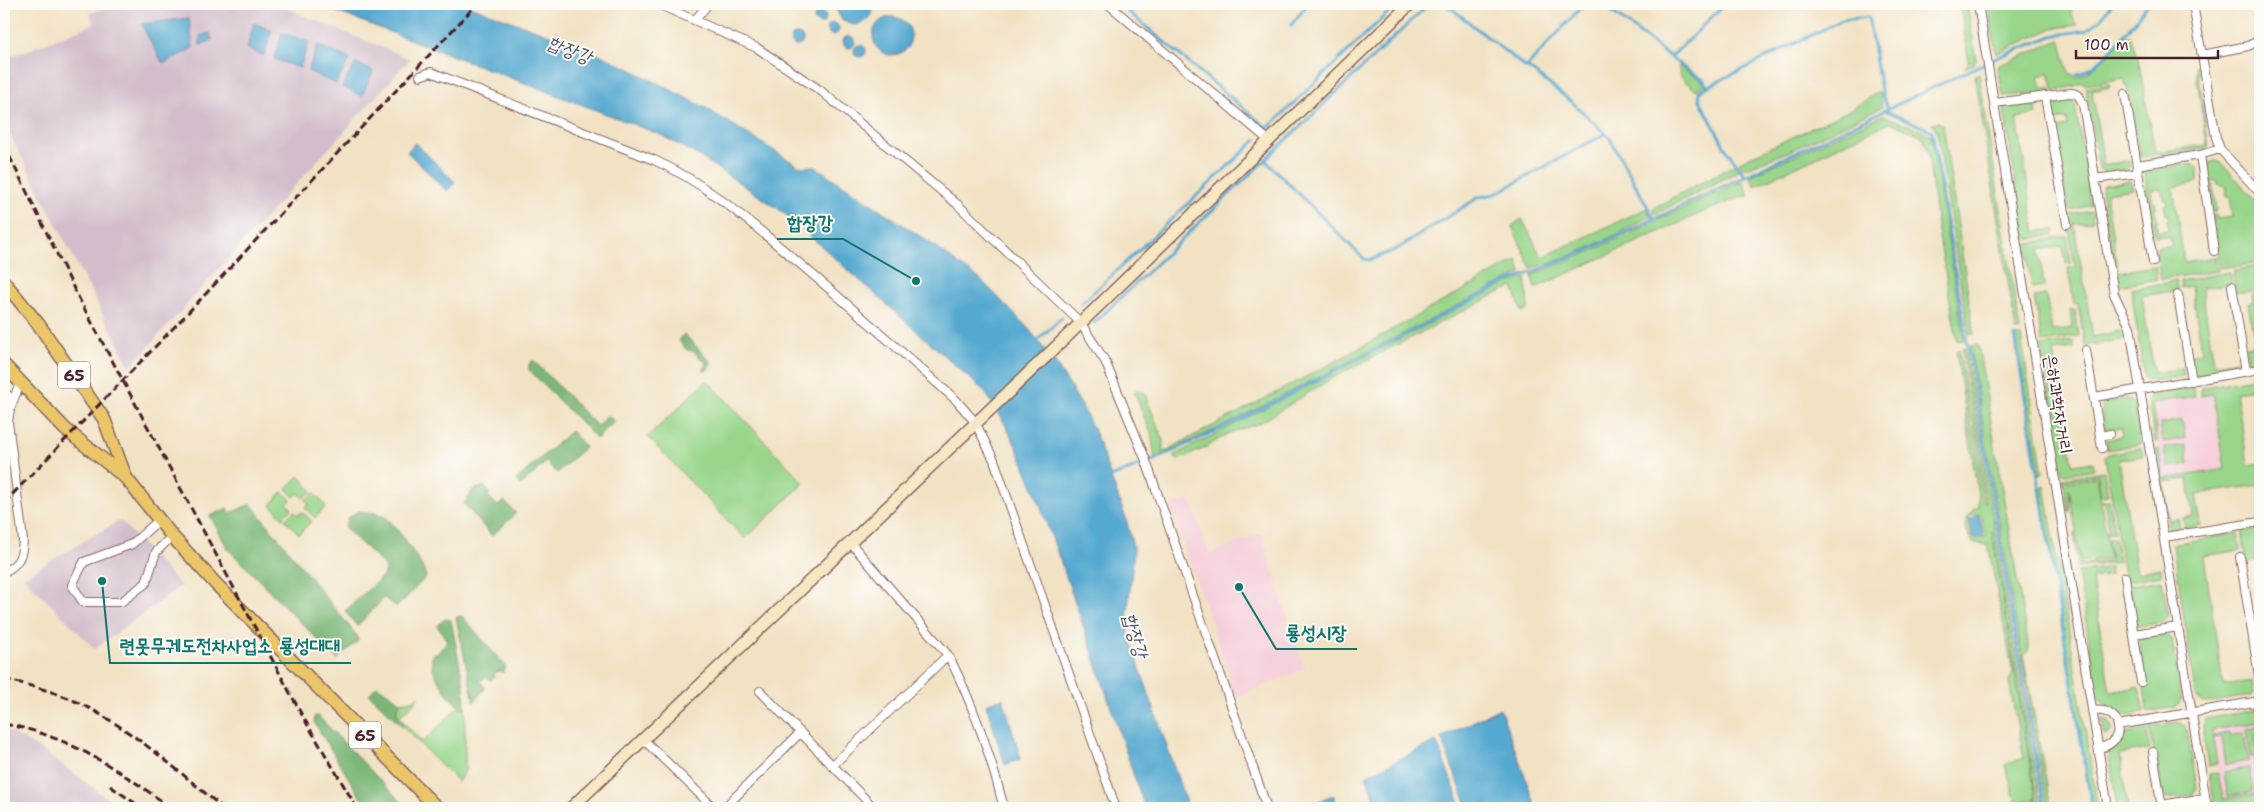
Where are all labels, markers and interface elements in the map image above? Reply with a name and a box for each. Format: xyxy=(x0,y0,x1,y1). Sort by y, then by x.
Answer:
scale bar xyxy=(2076,28,2219,60)
water label: 합장강 xyxy=(544,29,598,71)
text: 100 m xyxy=(2084,35,2129,55)
callout: 합장강 xyxy=(777,205,843,239)
text: 합장강 xyxy=(786,210,834,235)
street label: 은하과학자거리 xyxy=(2038,352,2078,456)
road number: 65 xyxy=(58,362,90,388)
water label: 합장강 xyxy=(1117,610,1155,663)
callout: 룡성시장 xyxy=(1276,615,1357,649)
text: 룡성시장 xyxy=(1285,620,1347,645)
callout: 련못무궤도전차사업소 룡성대대 xyxy=(110,629,351,663)
text: 련못무궤도전차사업소 룡성대대 xyxy=(120,633,340,658)
road number: 65 xyxy=(349,722,381,748)

